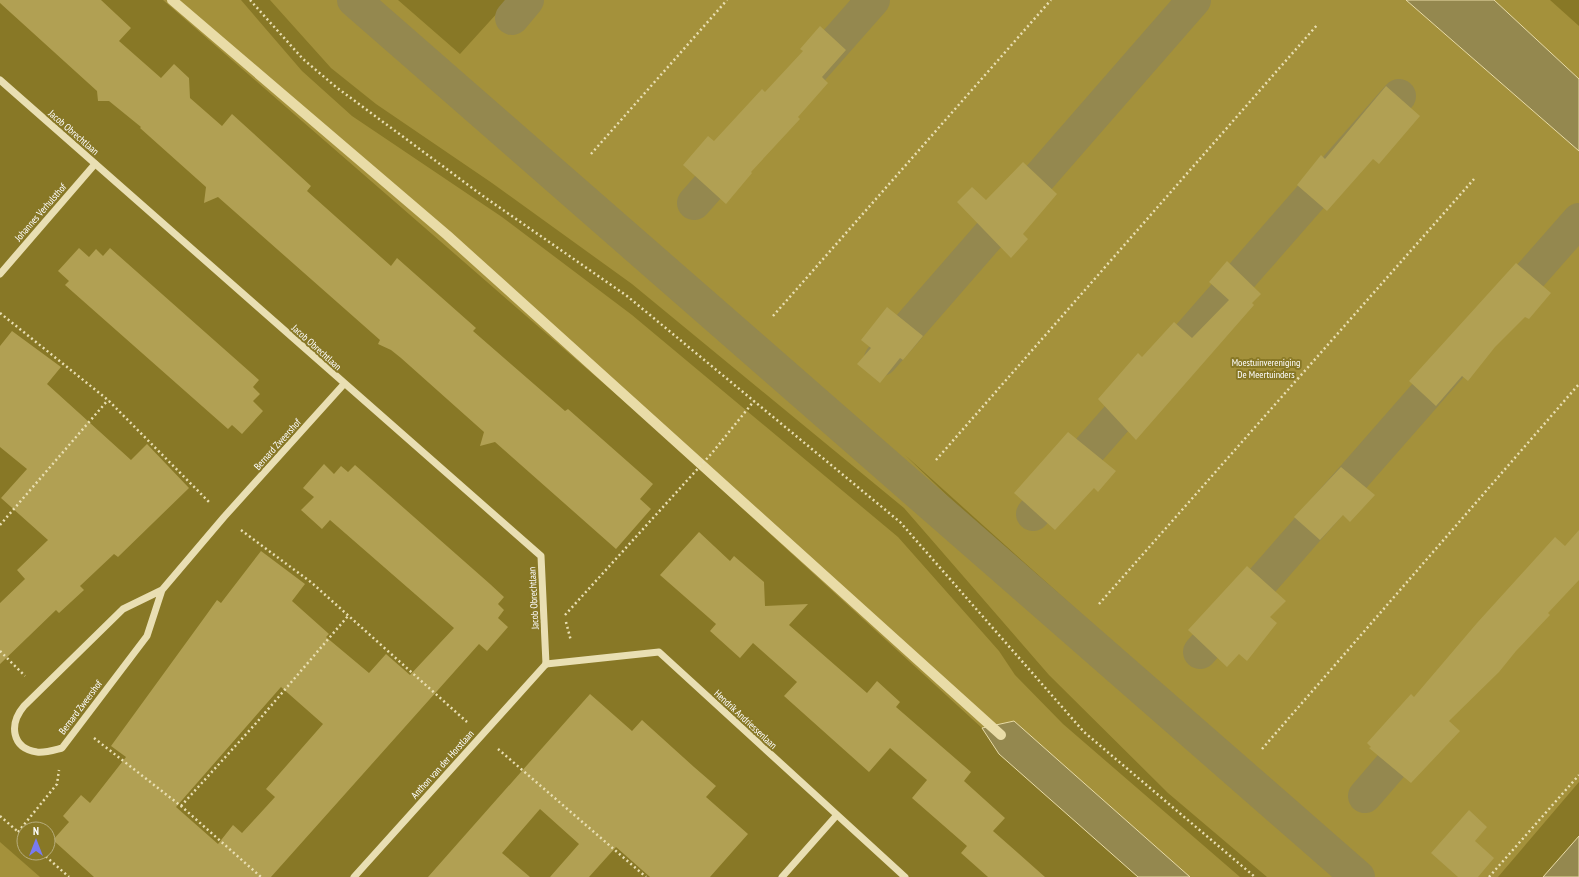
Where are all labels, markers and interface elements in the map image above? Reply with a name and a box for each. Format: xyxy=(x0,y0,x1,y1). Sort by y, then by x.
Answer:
street label: Jacob Obrechtlaan xyxy=(45,106,102,158)
street label: Johannes Verhulsthof xyxy=(11,180,69,245)
street label: Jacob Obrechtlaan xyxy=(288,321,344,373)
park label: Moestuinvereniging De Meertuinders xyxy=(1232,356,1300,381)
street label: Bernard Zweershof xyxy=(251,416,304,473)
street label: Jacob Obrechtlaan xyxy=(525,566,542,631)
street label: Bernard Zweershof xyxy=(56,677,105,737)
street label: Hendrik Andriessenlaan xyxy=(712,687,780,752)
street label: Anthon van der Horstlaan xyxy=(408,727,477,801)
north arrow xyxy=(16,821,56,861)
text: N xyxy=(33,824,39,838)

